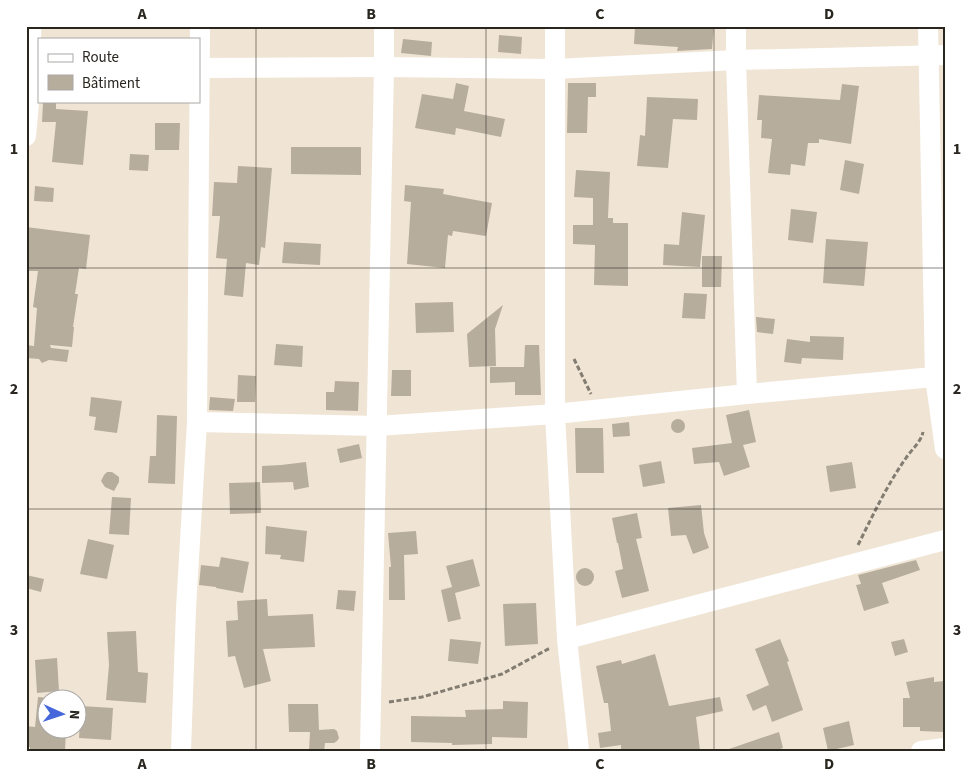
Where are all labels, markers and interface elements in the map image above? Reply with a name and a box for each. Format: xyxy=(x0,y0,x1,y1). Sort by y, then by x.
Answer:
text: A xyxy=(136,3,147,25)
text: B xyxy=(366,3,376,25)
text: C xyxy=(595,3,605,25)
text: D xyxy=(824,3,834,25)
legend xyxy=(38,38,200,102)
text: Route xyxy=(82,47,119,68)
text: Bâtiment xyxy=(82,73,140,94)
text: 1 xyxy=(10,138,18,160)
text: 1 xyxy=(953,138,961,160)
text: 2 xyxy=(10,378,18,400)
text: 2 xyxy=(953,378,961,400)
text: 3 xyxy=(10,619,18,641)
text: 3 xyxy=(953,619,961,641)
north arrow xyxy=(38,690,88,740)
text: N xyxy=(64,709,84,720)
text: A xyxy=(136,753,147,775)
text: B xyxy=(366,753,376,775)
text: C xyxy=(595,753,605,775)
text: D xyxy=(824,753,834,775)

